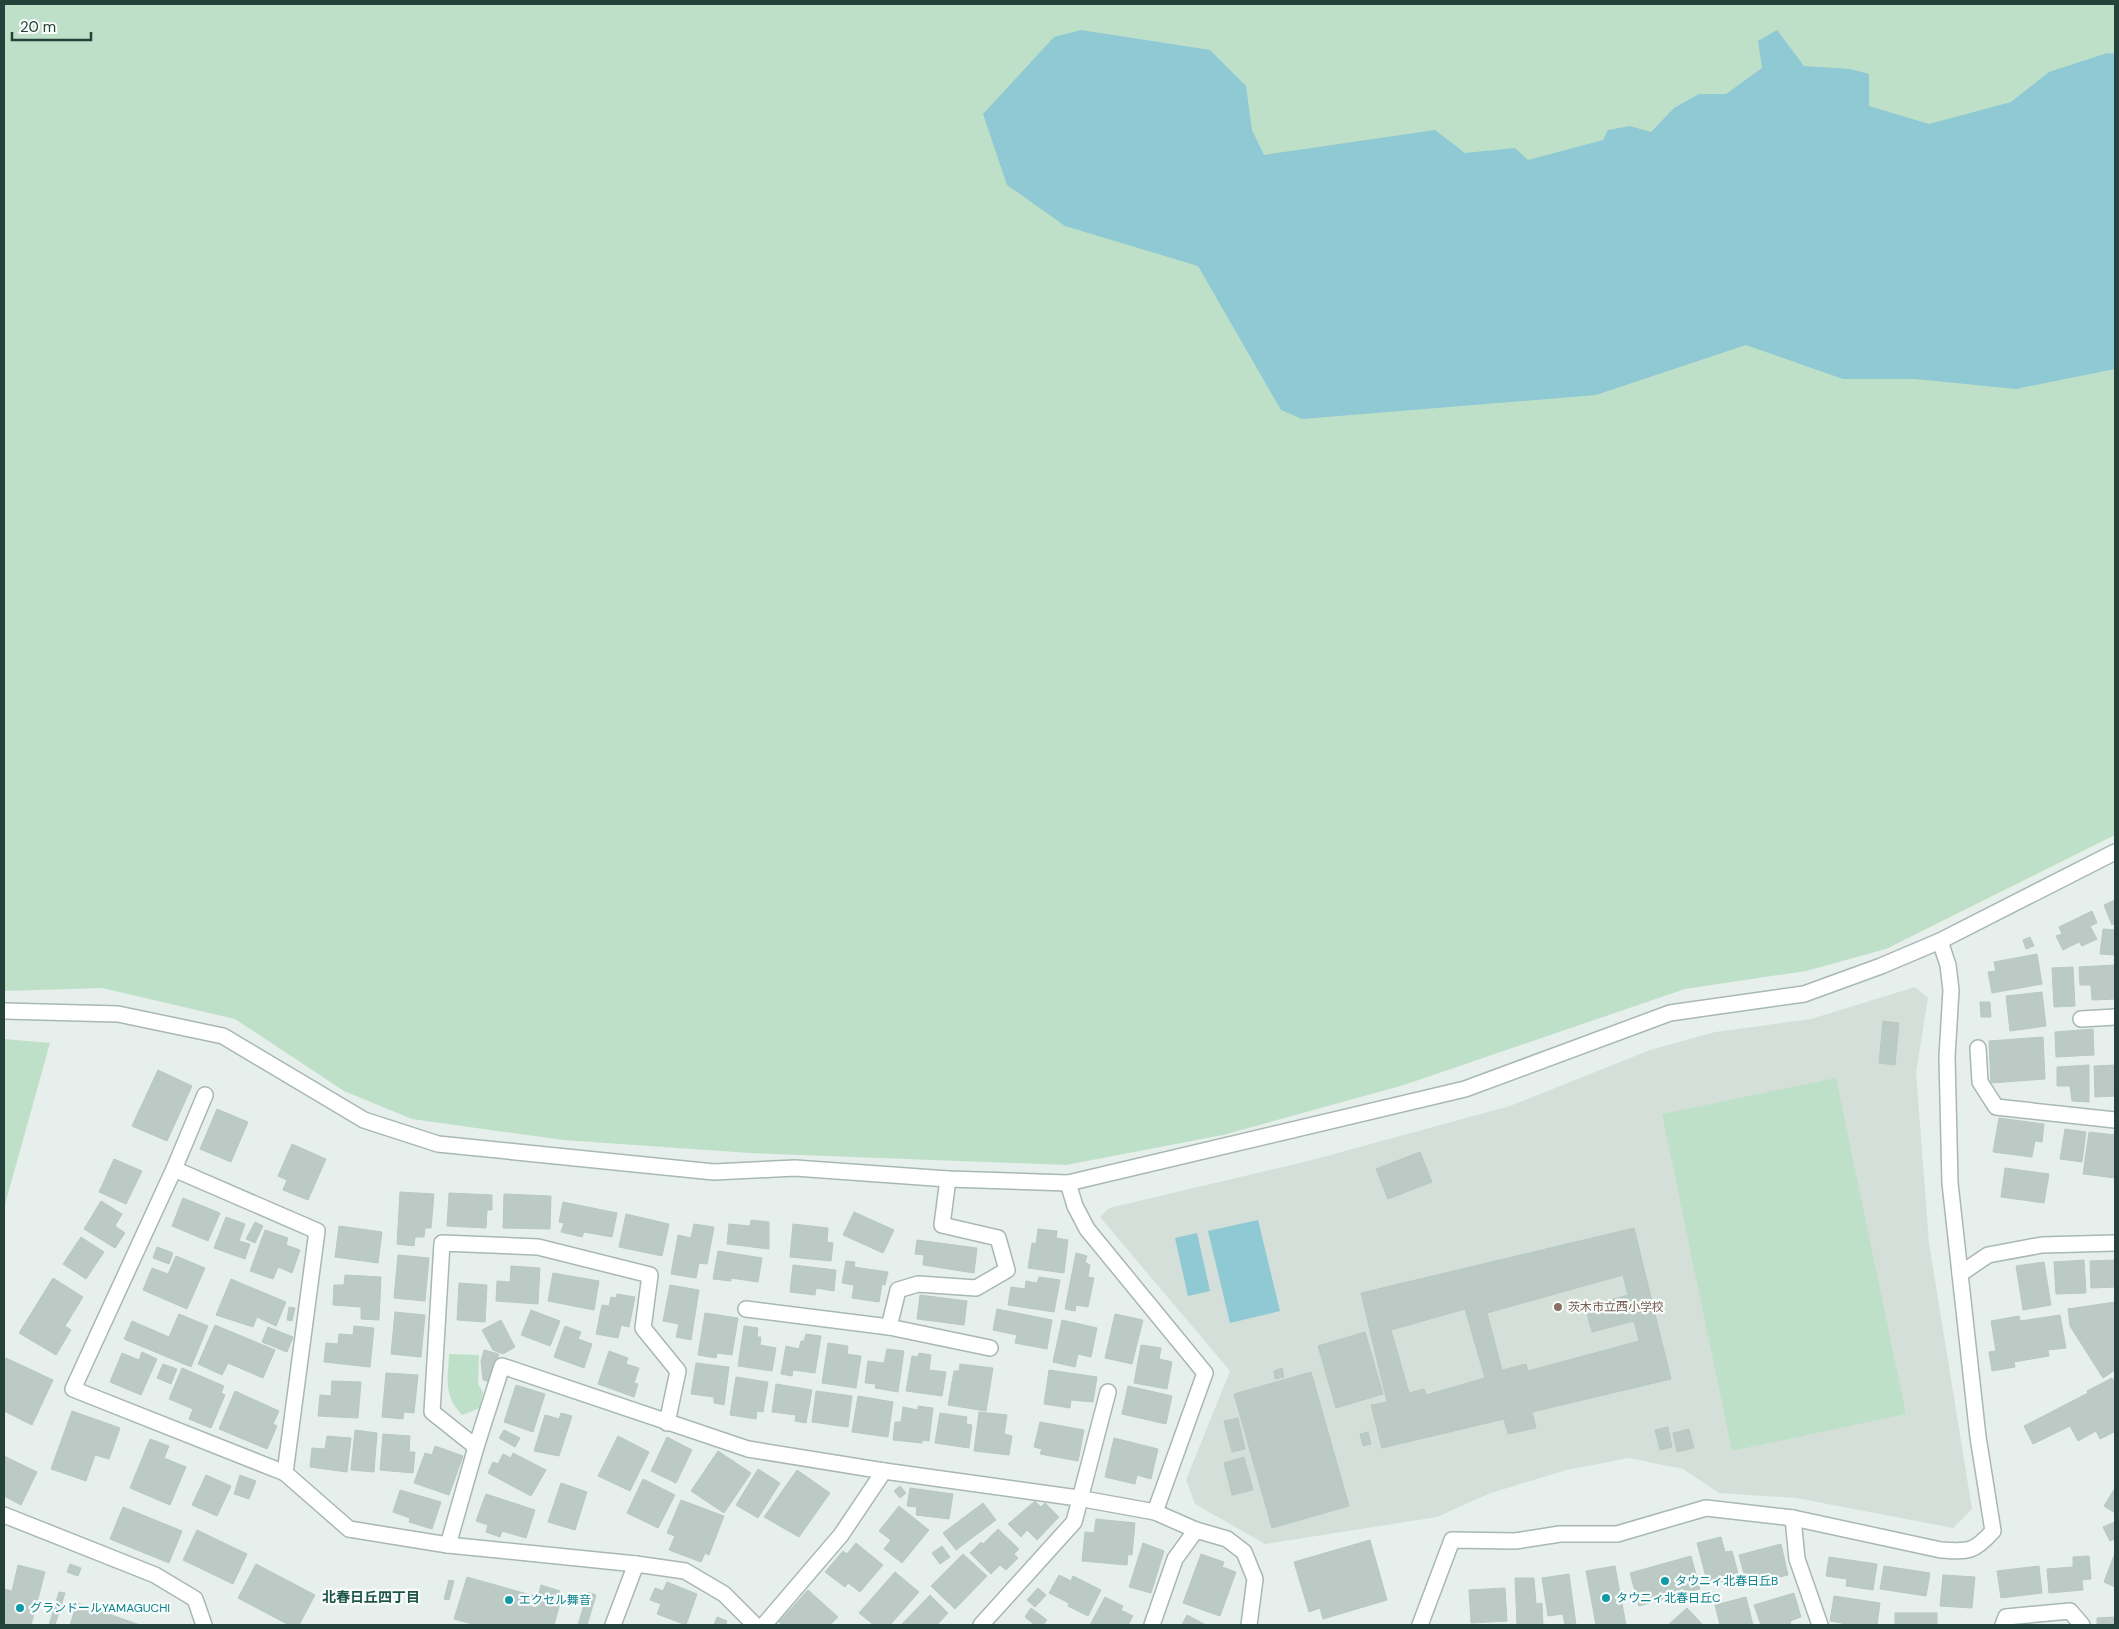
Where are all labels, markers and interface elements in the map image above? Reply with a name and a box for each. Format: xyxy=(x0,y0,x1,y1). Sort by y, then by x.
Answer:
scale bar xyxy=(12,10,91,42)
text: 20 m xyxy=(20,17,56,37)
place label: 茨木市立西小学校 xyxy=(1568,1299,1664,1315)
marker: 茨木市立西小学校 xyxy=(1552,1301,1564,1313)
place label: タウニィ北春日丘B xyxy=(1675,1573,1778,1589)
marker: タウニィ北春日丘B xyxy=(1659,1575,1671,1587)
district label: 北春日丘四丁目 xyxy=(322,1588,420,1606)
place label: タウニィ北春日丘C xyxy=(1616,1590,1721,1606)
place label: エクセル舞音 xyxy=(519,1592,591,1608)
marker: タウニィ北春日丘C xyxy=(1600,1592,1612,1604)
marker: エクセル舞音 xyxy=(503,1594,515,1606)
place label: グランドールYAMAGUCHI xyxy=(30,1600,170,1616)
marker: グランドールYAMAGUCHI xyxy=(14,1602,26,1614)

